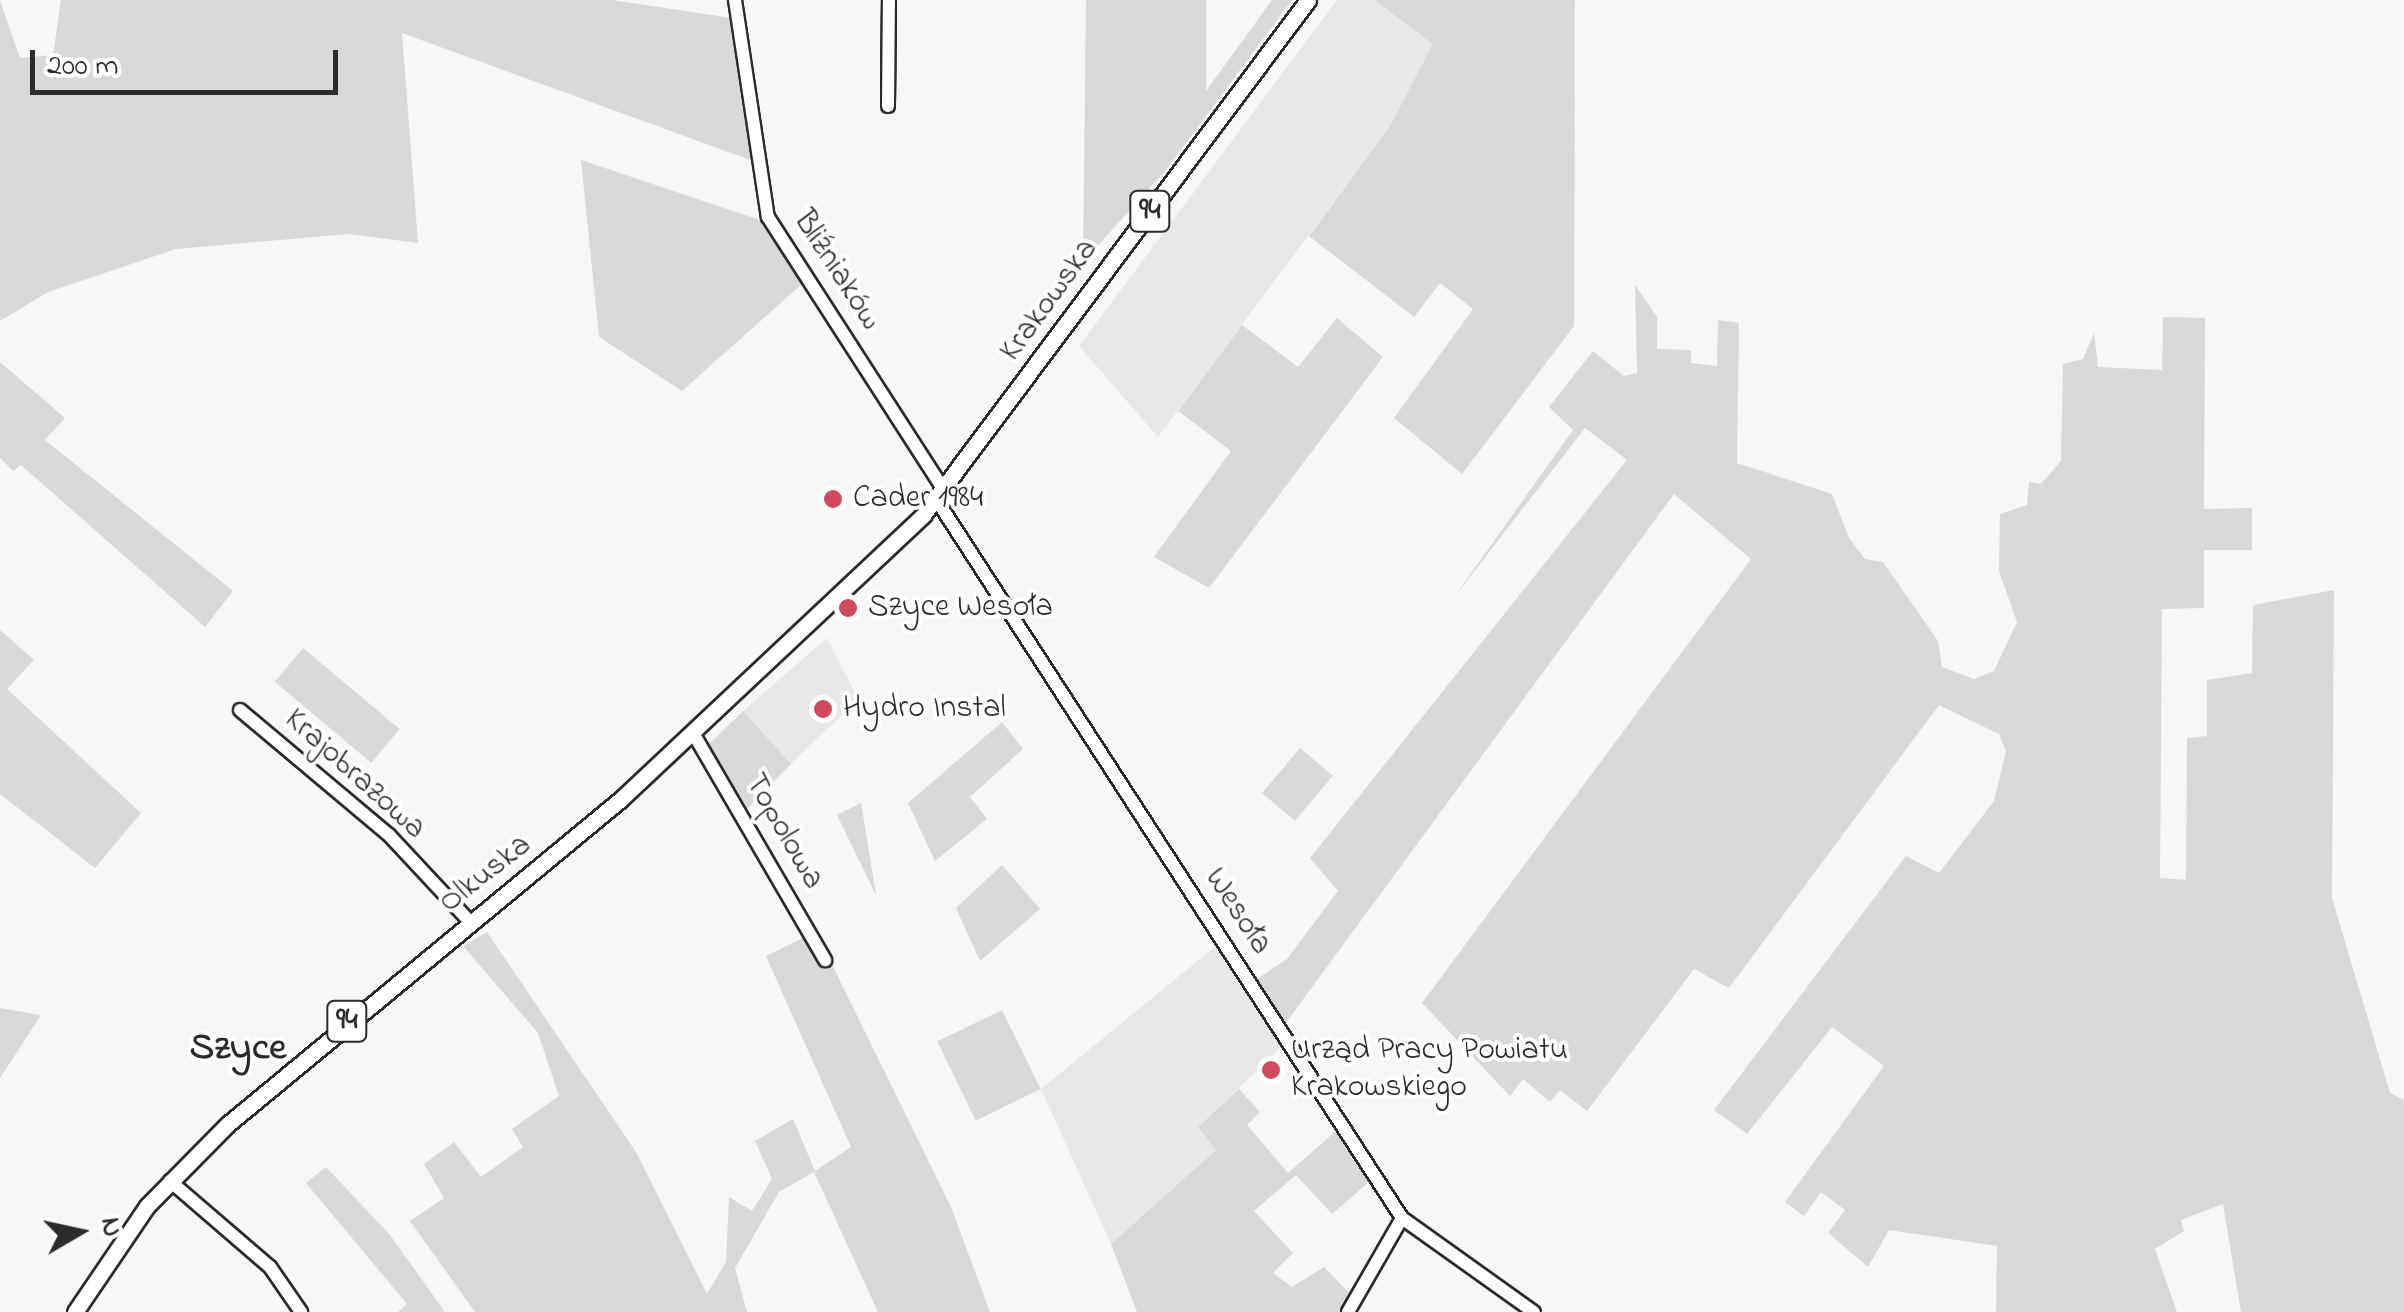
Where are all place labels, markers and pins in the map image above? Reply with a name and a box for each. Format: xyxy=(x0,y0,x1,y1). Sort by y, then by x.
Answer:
place label: Cader 1984 xyxy=(853,480,983,518)
marker: Cader 1984 xyxy=(822,488,844,510)
place label: Szyce Wesoła xyxy=(868,589,1053,627)
marker: Szyce Wesoła xyxy=(837,597,859,619)
place label: Hydro Instal xyxy=(843,690,1006,728)
marker: Hydro Instal xyxy=(812,698,834,720)
place label: Urząd Pracy Powiatu Krakowskiego xyxy=(1291,1033,1568,1108)
marker: Urząd Pracy Powiatu Krakowskiego xyxy=(1260,1059,1282,1081)

